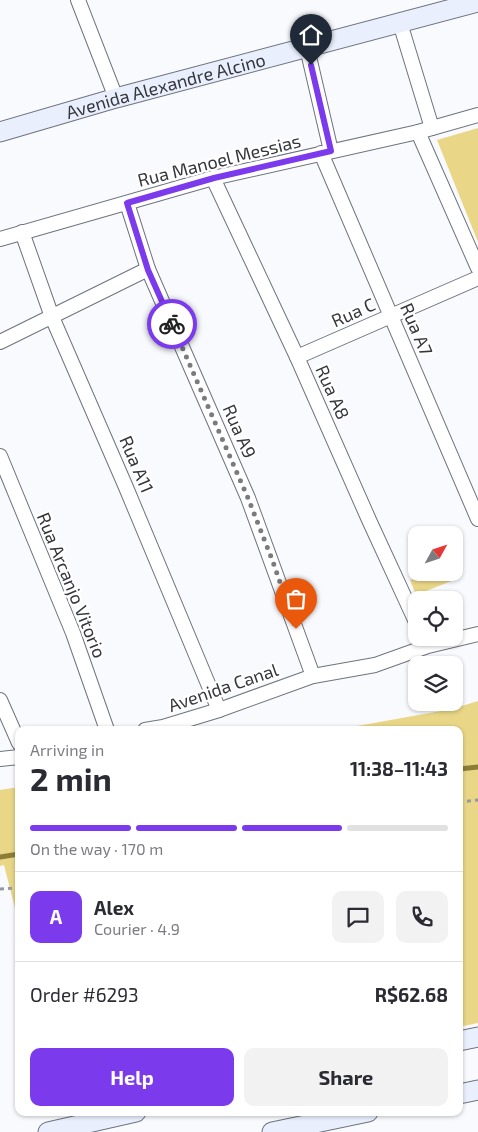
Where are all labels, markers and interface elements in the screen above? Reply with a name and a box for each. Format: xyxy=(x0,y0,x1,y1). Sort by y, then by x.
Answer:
pin xyxy=(290,14,332,65)
icon: home xyxy=(297,21,325,49)
street label: Avenida Alexandre Alcino xyxy=(63,48,268,123)
street label: Rua Manoel Messias xyxy=(135,129,303,191)
street label: Rua C xyxy=(328,293,378,331)
courier xyxy=(147,299,197,349)
street label: Rua A7 xyxy=(396,300,438,358)
icon: bike xyxy=(158,310,186,338)
street label: Rua A8 xyxy=(311,361,355,423)
street label: Rua A9 xyxy=(218,401,262,461)
street label: Rua A11 xyxy=(115,432,159,496)
street label: Rua Arcanjo Vitorio xyxy=(33,509,111,661)
north arrow xyxy=(408,526,462,581)
map controls xyxy=(408,526,463,711)
pin xyxy=(275,578,317,629)
icon: bag xyxy=(282,585,310,613)
button: locate xyxy=(408,591,463,646)
button: layers xyxy=(408,656,463,711)
street label: Avenida Canal xyxy=(165,658,282,716)
text: Arriving in xyxy=(30,740,104,759)
text: 11:38–11:43 xyxy=(350,757,448,780)
text: 2 min xyxy=(30,759,112,797)
text: On the way · 170 m xyxy=(30,839,163,858)
button: chat xyxy=(332,891,384,943)
button: phone xyxy=(396,891,448,943)
text: Alex xyxy=(94,896,134,919)
text: A xyxy=(50,905,62,928)
text: Courier · 4.9 xyxy=(94,919,180,938)
text: Order #6293 xyxy=(30,983,139,1006)
text: R$62.68 xyxy=(375,983,448,1006)
button: Help xyxy=(30,1048,234,1106)
button: Share xyxy=(244,1048,448,1106)

